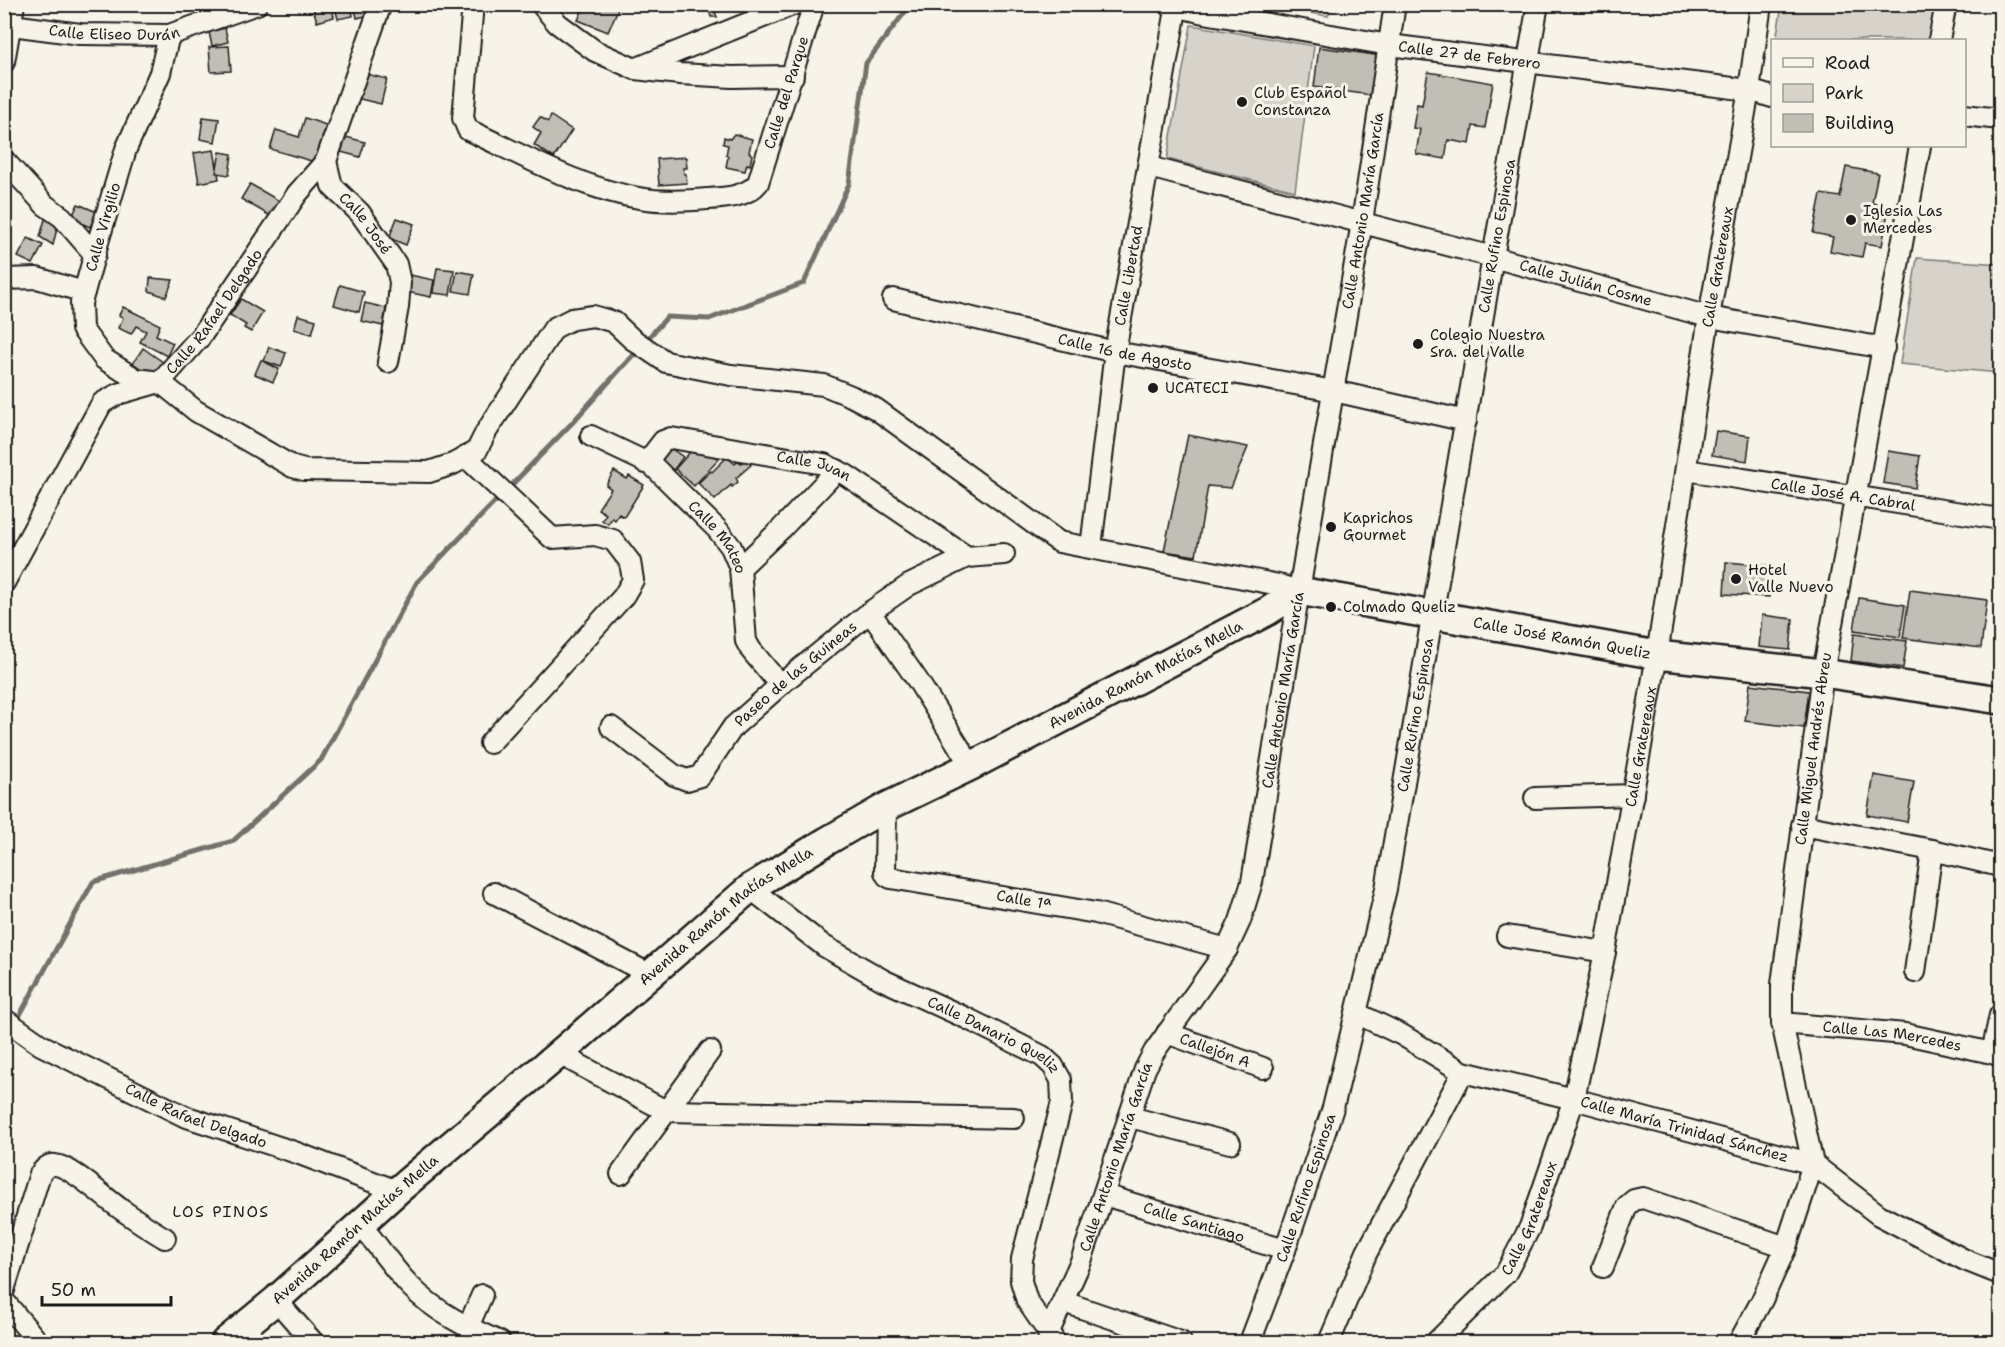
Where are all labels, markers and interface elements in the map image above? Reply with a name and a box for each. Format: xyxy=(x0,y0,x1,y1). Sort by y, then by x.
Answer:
street label: Calle Eliseo Durán xyxy=(48,20,183,45)
street label: Calle del Parque xyxy=(759,34,813,152)
street label: Calle 27 de Febrero xyxy=(1397,36,1542,74)
legend xyxy=(1771,39,1966,147)
text: Road xyxy=(1825,51,1870,75)
text: Park xyxy=(1825,81,1864,105)
place label: Club Español Constanza xyxy=(1254,83,1347,120)
marker: Club Español Constanza xyxy=(1235,95,1249,109)
street label: Calle Antonio María García xyxy=(1337,110,1389,311)
text: Building xyxy=(1825,111,1894,135)
street label: Calle Rufino Espinosa xyxy=(1474,157,1520,315)
street label: Calle Virgilio xyxy=(81,180,125,274)
street label: Calle José xyxy=(335,188,396,258)
place label: Iglesia Las Mercedes xyxy=(1863,201,1943,238)
street label: Calle Gratereaux xyxy=(1698,205,1738,329)
marker: Iglesia Las Mercedes xyxy=(1844,213,1858,227)
street label: Calle Libertad xyxy=(1110,224,1147,327)
street label: Calle Rafael Delgado xyxy=(161,245,267,379)
street label: Calle Julián Cosme xyxy=(1517,255,1655,311)
place label: Colegio Nuestra Sra. del Valle xyxy=(1430,325,1546,362)
street label: Calle 16 de Agosto xyxy=(1056,329,1194,376)
marker: Colegio Nuestra Sra. del Valle xyxy=(1411,337,1425,351)
place label: UCATECI xyxy=(1165,378,1229,398)
marker: UCATECI xyxy=(1146,381,1160,395)
street label: Calle Juan xyxy=(775,446,854,486)
street label: Calle José A. Cabral xyxy=(1770,473,1917,516)
street label: Calle Mateo xyxy=(684,496,750,574)
place label: Kaprichos Gourmet xyxy=(1343,508,1413,545)
marker: Kaprichos Gourmet xyxy=(1324,520,1338,534)
place label: Hotel Valle Nuevo xyxy=(1748,560,1834,597)
marker: Hotel Valle Nuevo xyxy=(1729,572,1743,586)
street label: Calle Antonio María García xyxy=(1257,590,1309,790)
place label: Colmado Queliz xyxy=(1343,597,1456,617)
marker: Colmado Queliz xyxy=(1324,600,1338,614)
street label: Calle José Ramón Queliz xyxy=(1472,612,1652,664)
street label: Paseo de las Guineas xyxy=(730,616,861,731)
street label: Avenida Ramón Matías Mella xyxy=(1045,616,1247,734)
street label: Calle Rufino Espinosa xyxy=(1393,636,1438,794)
street label: Calle Miguel Andrés Abreu xyxy=(1790,651,1837,846)
street label: Calle Gratereaux xyxy=(1621,685,1661,809)
street label: Avenida Ramón Matías Mella xyxy=(635,842,817,990)
street label: Calle 1ª xyxy=(995,885,1054,915)
street label: Calle Danario Queliz xyxy=(924,992,1065,1077)
street label: Calle Las Mercedes xyxy=(1822,1017,1963,1056)
street label: Callejón A xyxy=(1177,1028,1253,1073)
street label: Calle Antonio María García xyxy=(1075,1058,1157,1254)
street label: Calle Rafael Delgado xyxy=(122,1078,270,1153)
street label: Calle María Trinidad Sánchez xyxy=(1578,1091,1791,1167)
street label: Calle Rufino Espinosa xyxy=(1271,1110,1341,1265)
street label: Avenida Ramón Matías Mella xyxy=(268,1150,443,1309)
street label: Calle Gratereaux xyxy=(1497,1158,1562,1279)
street label: Calle Santiago xyxy=(1141,1198,1247,1247)
district label: LOS PINOS xyxy=(172,1201,270,1222)
scale bar xyxy=(42,1269,171,1307)
text: 50 m xyxy=(51,1278,96,1302)

